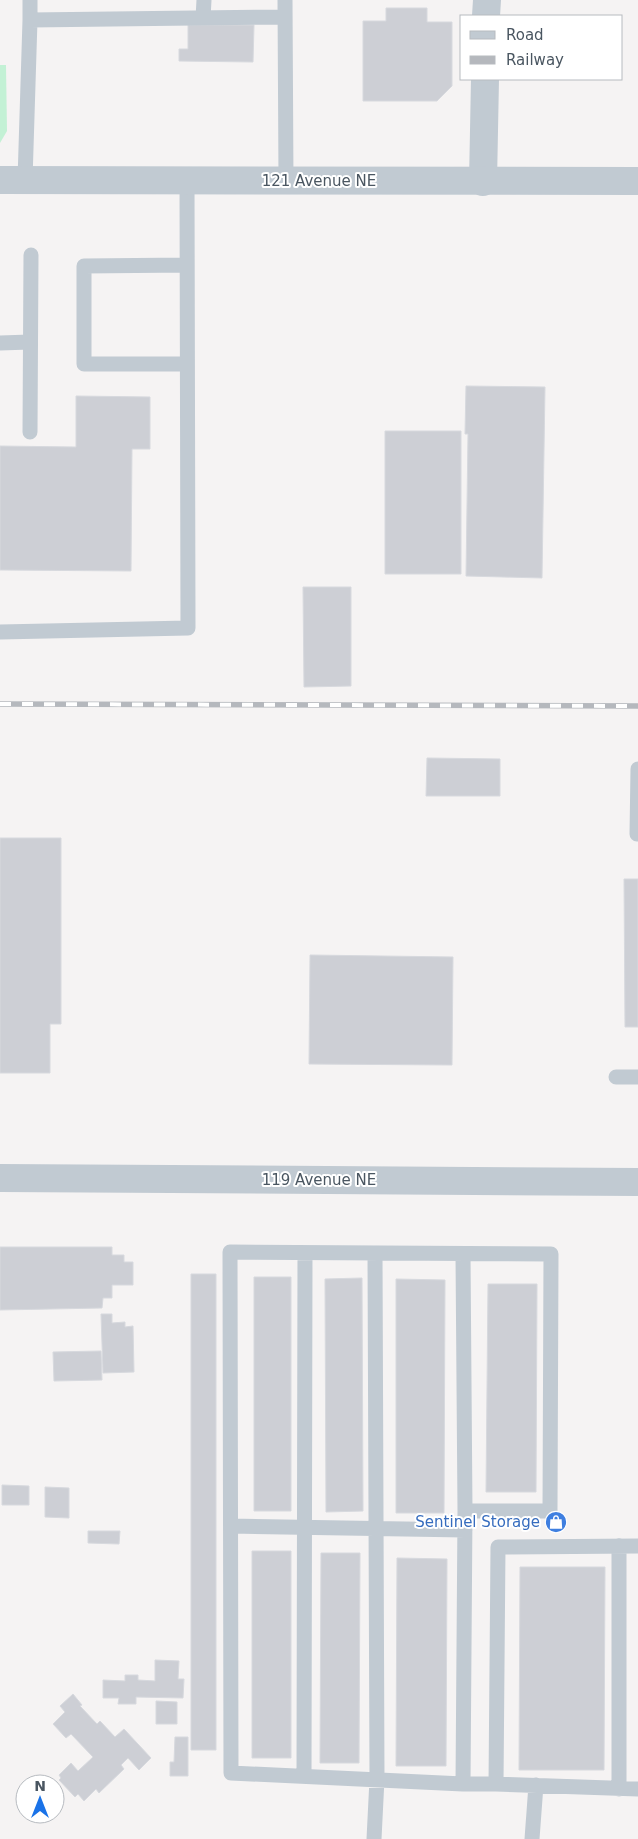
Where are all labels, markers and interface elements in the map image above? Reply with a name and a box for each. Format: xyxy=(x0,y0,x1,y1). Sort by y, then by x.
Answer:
legend xyxy=(460,15,623,80)
text: Road xyxy=(506,26,544,44)
text: Railway xyxy=(506,51,564,69)
street label: 121 Avenue NE xyxy=(262,172,376,190)
street label: 119 Avenue NE xyxy=(262,1171,376,1189)
shop icon: Sentinel Storage xyxy=(544,1510,568,1534)
place label: Sentinel Storage xyxy=(415,1513,540,1531)
north arrow xyxy=(15,1774,65,1824)
text: N xyxy=(34,1778,46,1794)

